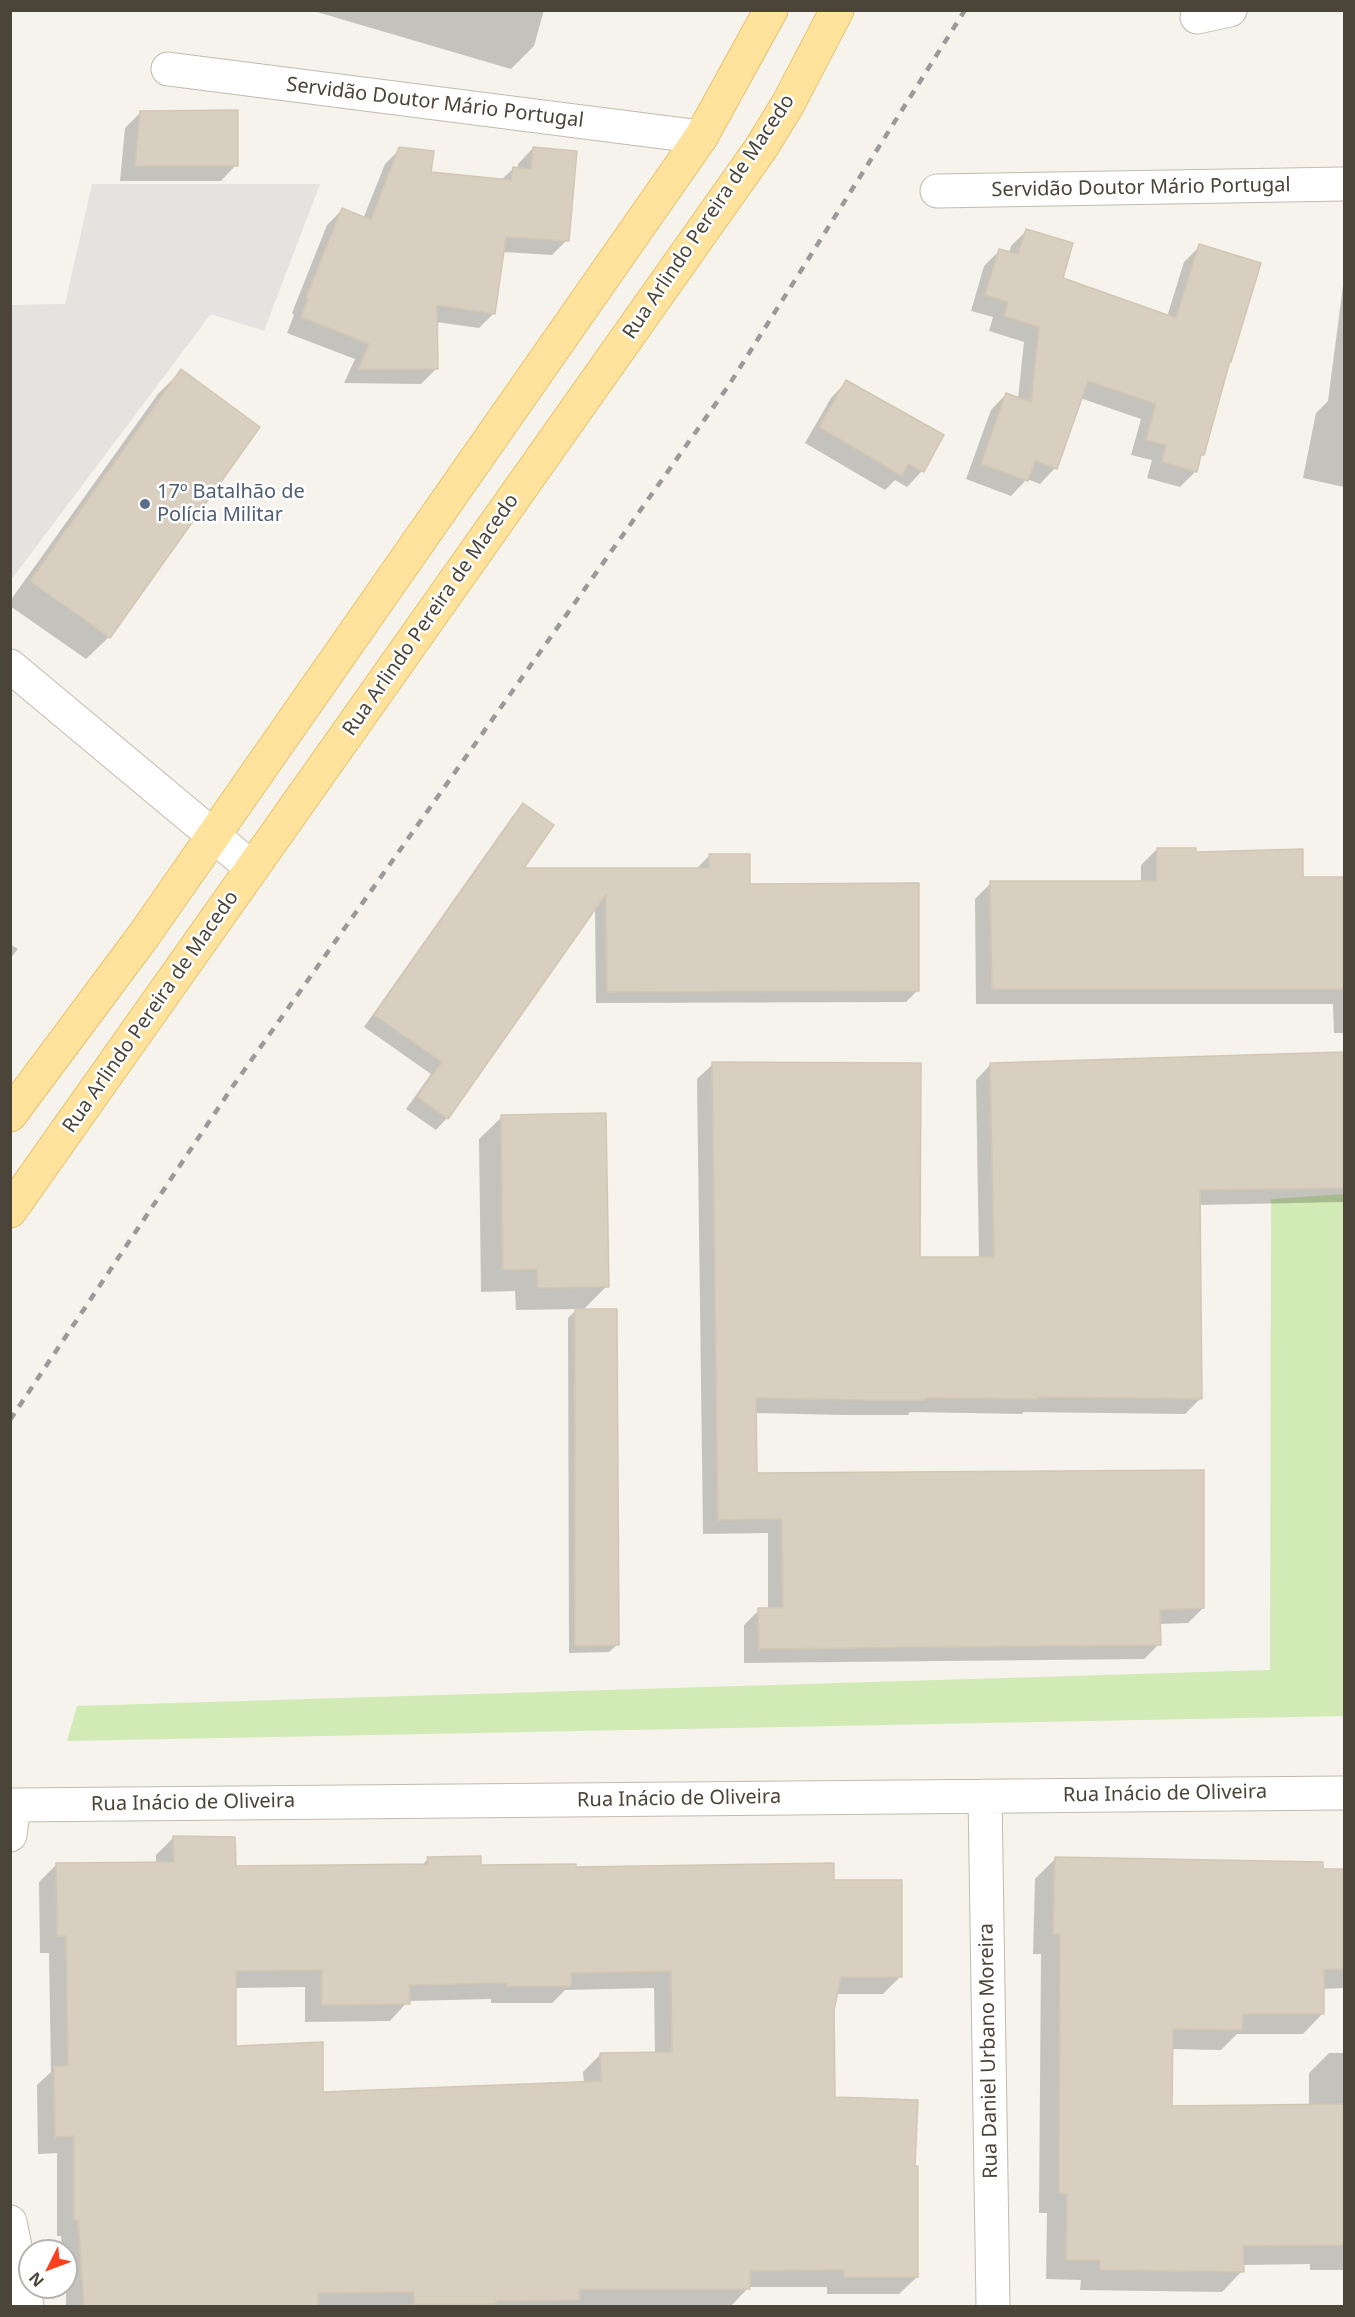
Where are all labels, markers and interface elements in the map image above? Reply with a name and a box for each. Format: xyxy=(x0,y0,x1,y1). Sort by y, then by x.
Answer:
street label: Servidão Doutor Mário Portugal xyxy=(285,73,585,133)
street label: Rua Arlindo Pereira de Macedo xyxy=(618,90,800,344)
street label: Servidão Doutor Mário Portugal xyxy=(991,173,1291,203)
place label: 17º Batalhão de Polícia Militar xyxy=(157,480,305,527)
street label: Rua Arlindo Pereira de Macedo xyxy=(338,489,524,741)
marker: 17º Batalhão de Polícia Militar xyxy=(138,497,152,511)
street label: Rua Arlindo Pereira de Macedo xyxy=(58,886,244,1138)
street label: Rua Inácio de Oliveira xyxy=(1063,1780,1267,1808)
street label: Rua Inácio de Oliveira xyxy=(577,1785,781,1813)
street label: Rua Inácio de Oliveira xyxy=(91,1789,295,1817)
street label: Rua Daniel Urbano Moreira xyxy=(975,1923,1003,2179)
north arrow xyxy=(18,2239,78,2299)
text: N xyxy=(24,2268,49,2292)

